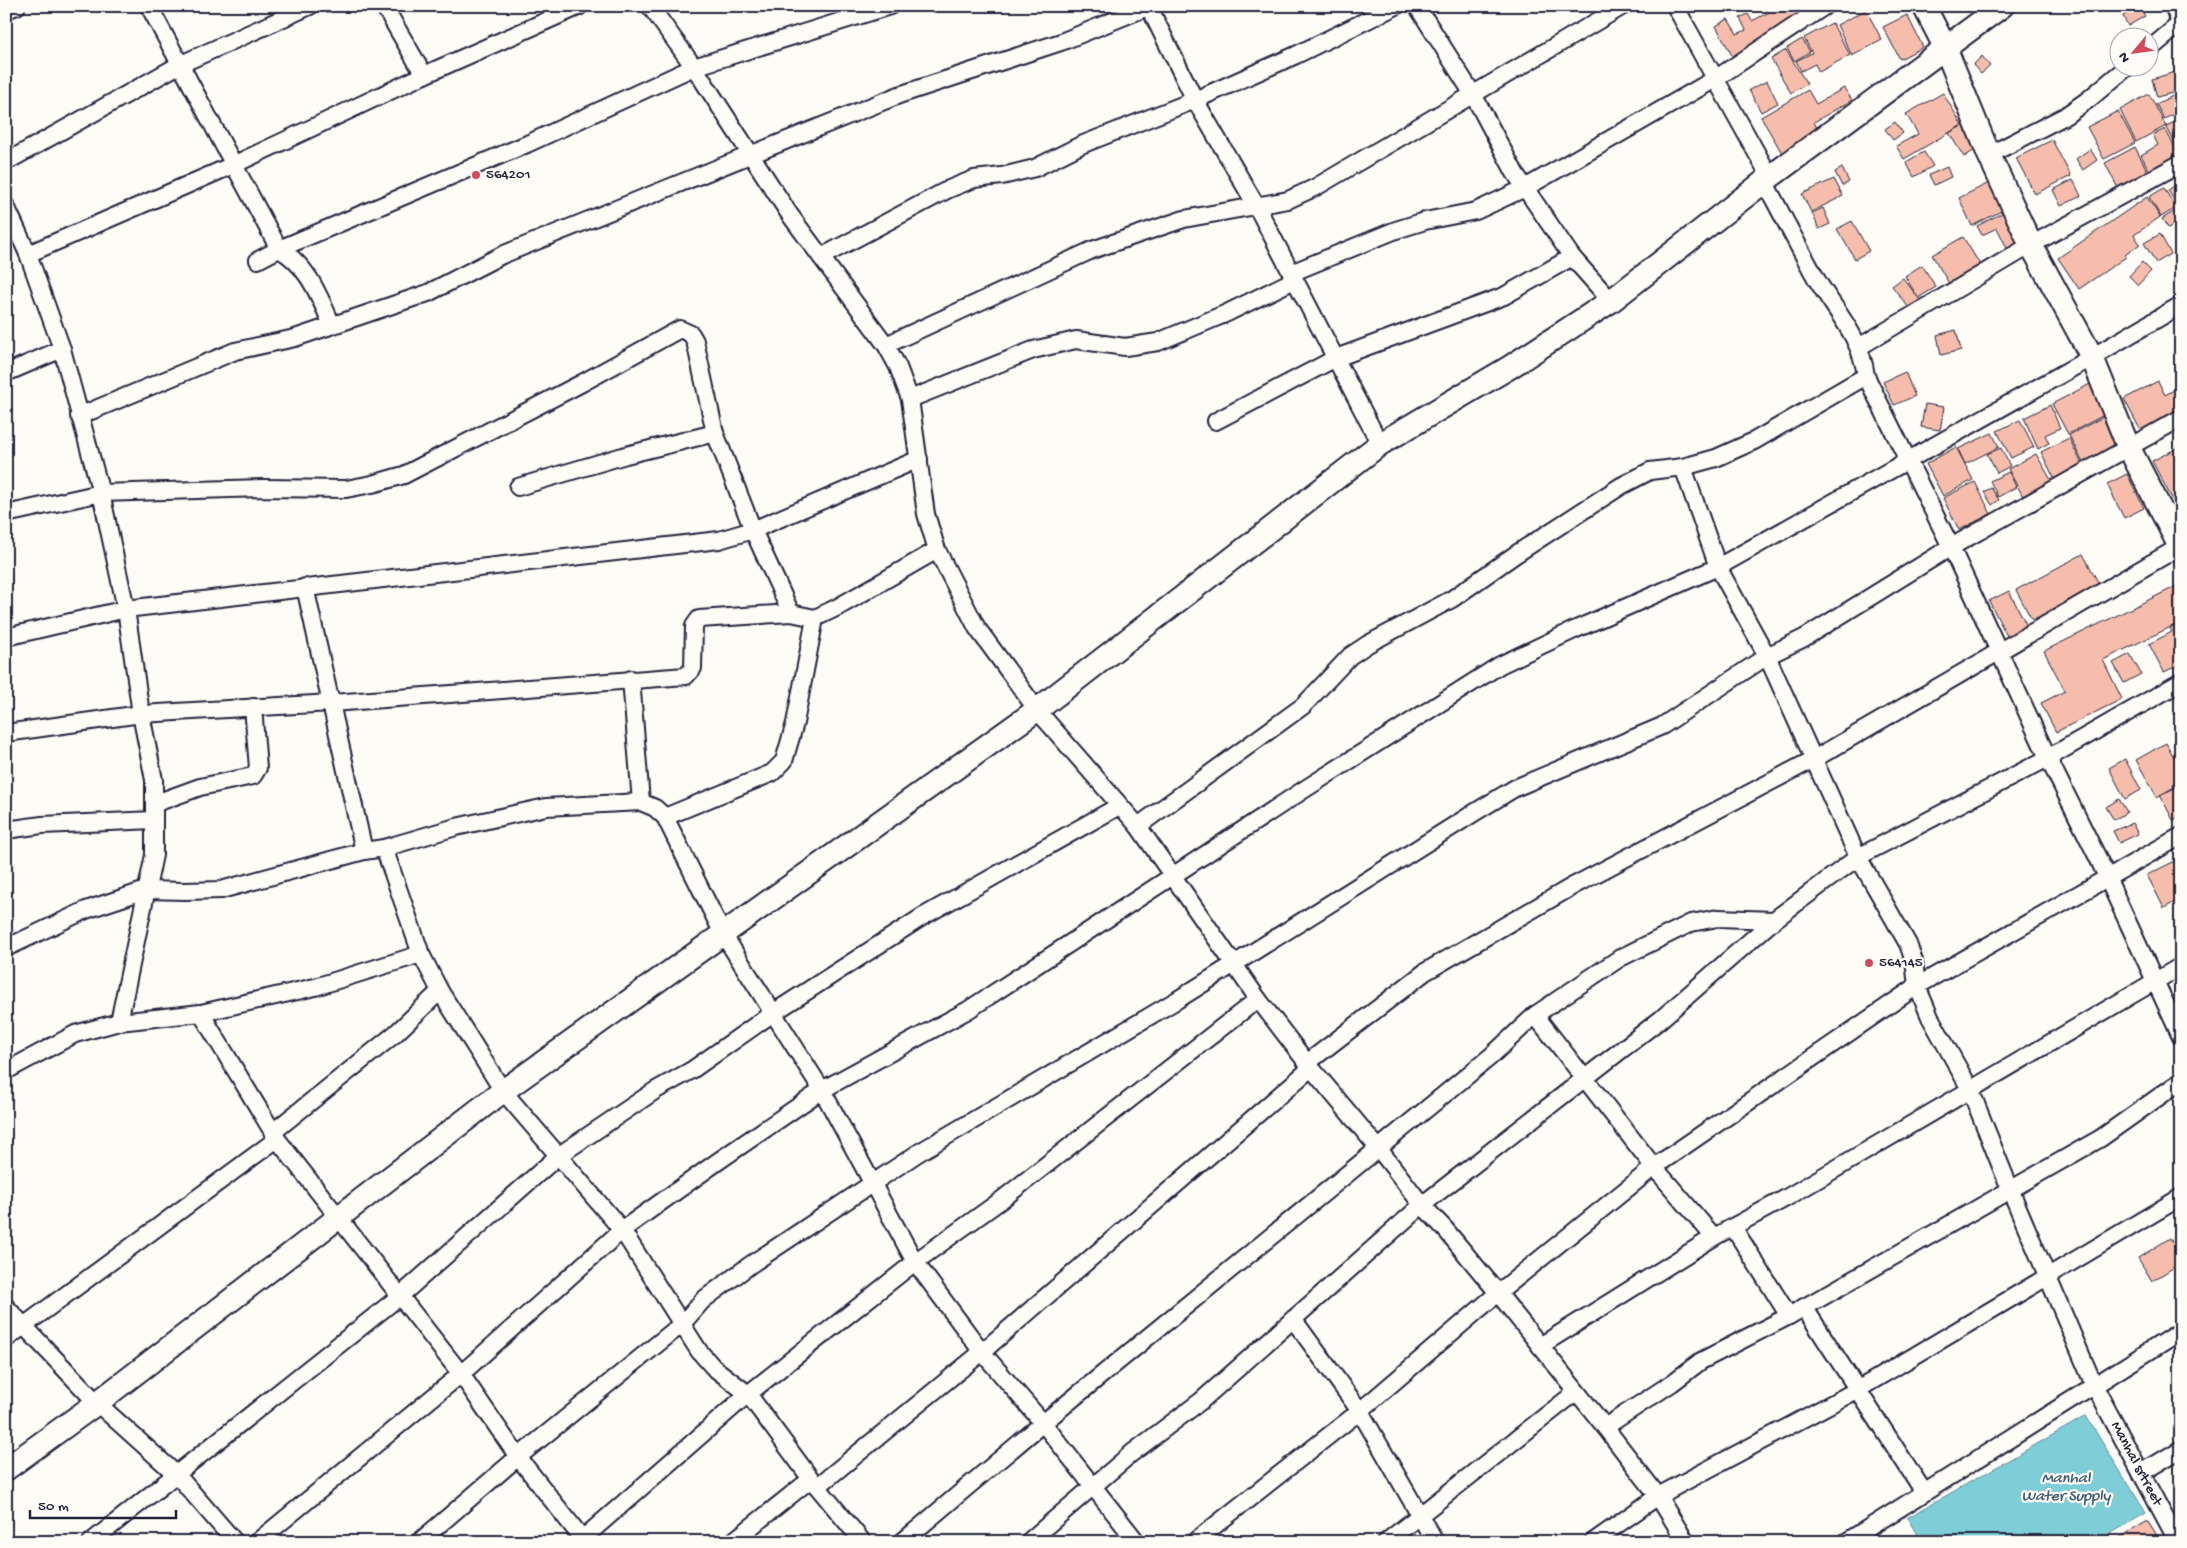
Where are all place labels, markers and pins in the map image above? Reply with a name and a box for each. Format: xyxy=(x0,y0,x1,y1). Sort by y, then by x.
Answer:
place label: 564201 xyxy=(486,166,531,184)
marker: 564201 xyxy=(470,169,482,181)
place label: 564145 xyxy=(1879,954,1923,972)
marker: 564145 xyxy=(1863,957,1875,969)

